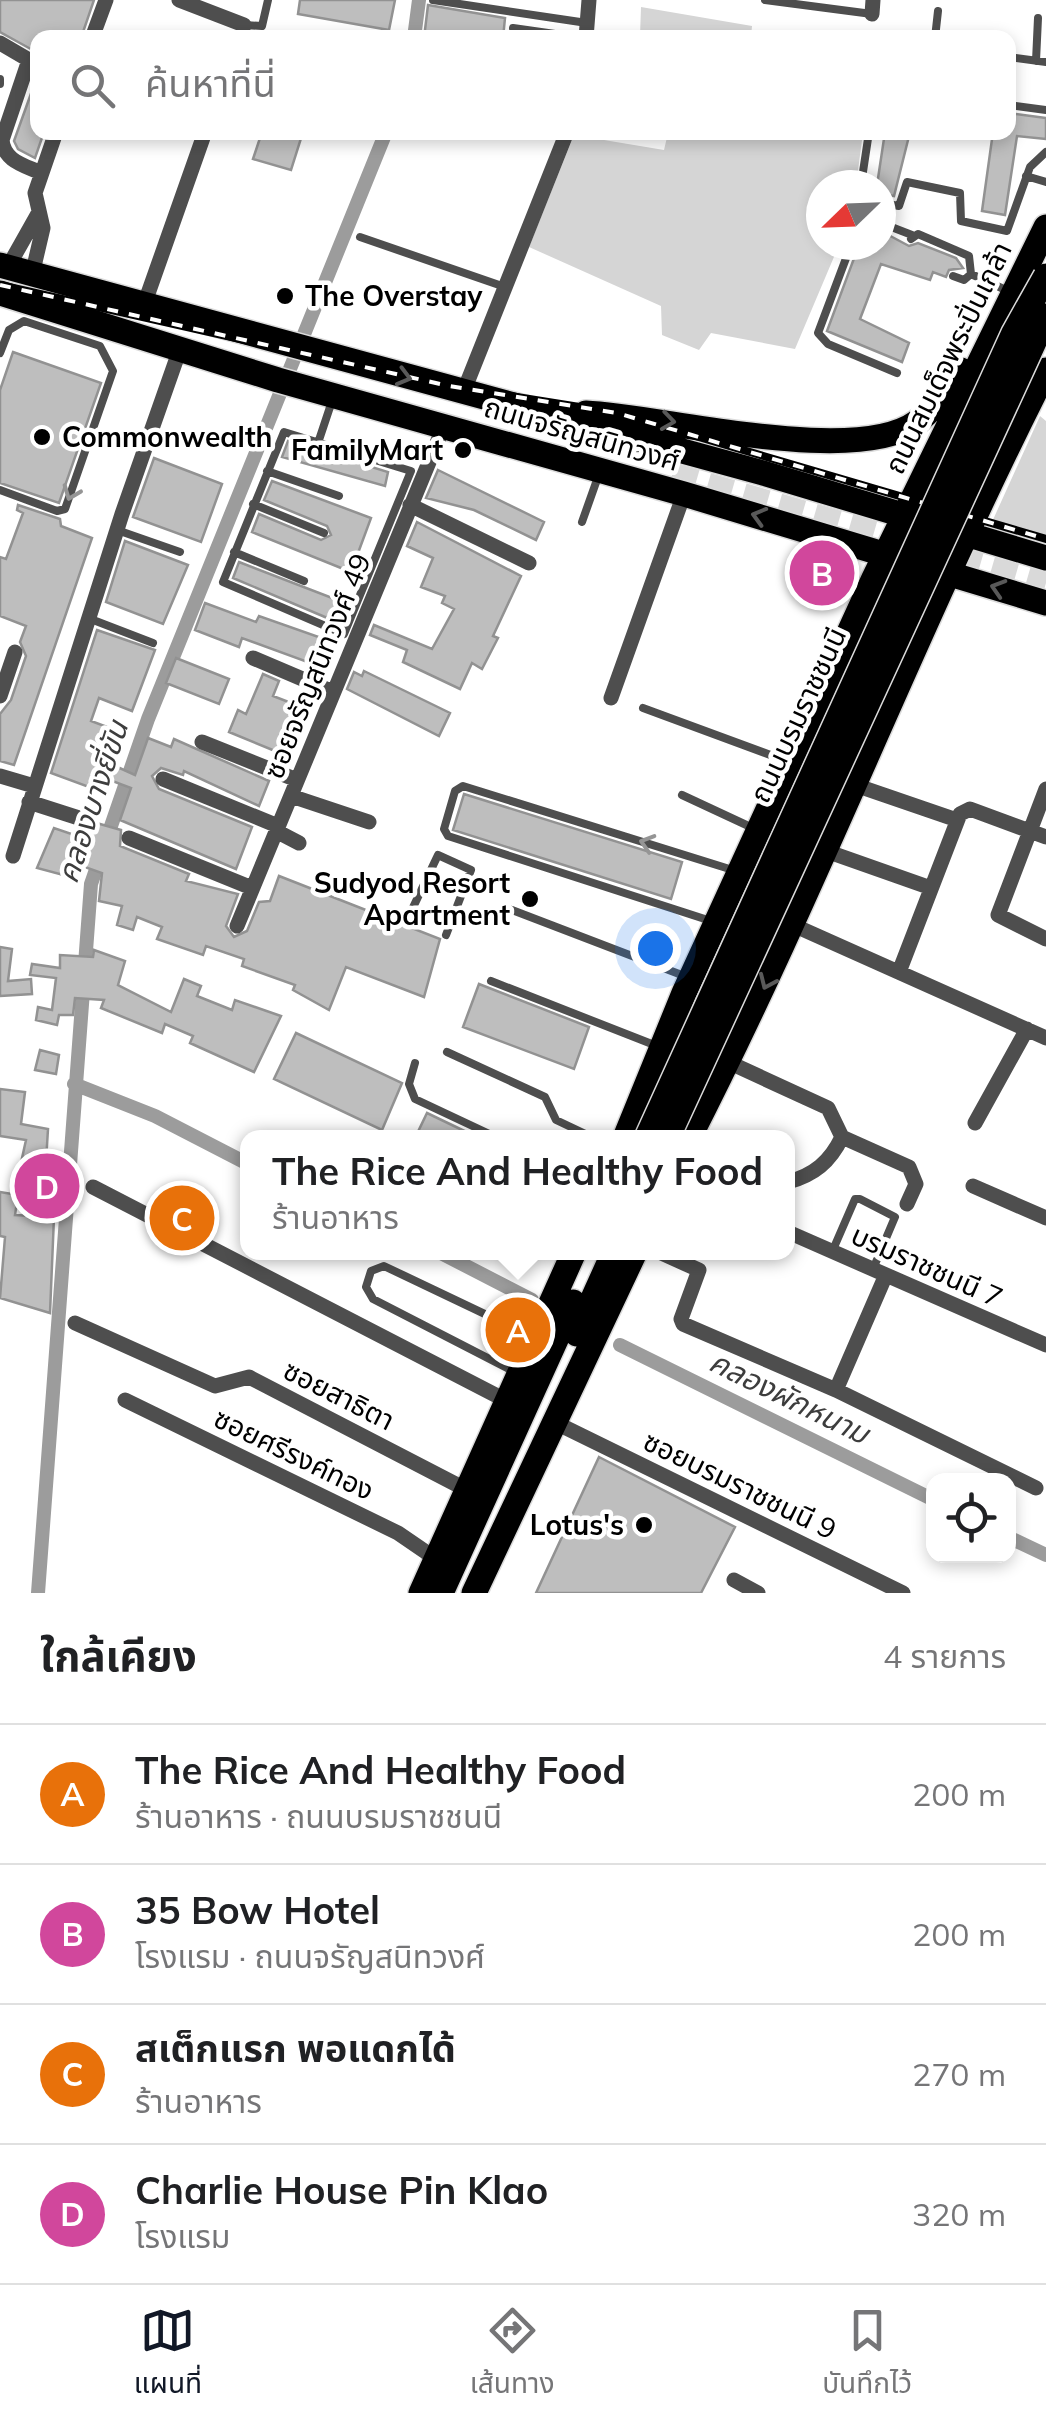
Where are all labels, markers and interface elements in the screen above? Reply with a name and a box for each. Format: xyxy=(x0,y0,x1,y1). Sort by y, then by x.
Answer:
search box xyxy=(30,30,1016,140)
icon: search xyxy=(65,58,120,113)
text: ค้นหาที่นี่ xyxy=(145,59,276,107)
north arrow xyxy=(806,170,896,260)
street label: ถนนสมเด็จพระปิ่นเกล้า xyxy=(876,236,1019,479)
place label: The Overstay xyxy=(305,278,483,313)
marker: The Overstay xyxy=(274,285,296,307)
one-way arrow xyxy=(395,365,412,386)
street label: ถนนจรัญสนิทวงศ์ xyxy=(480,389,684,478)
one-way arrow xyxy=(659,410,676,431)
place label: Commonwealth xyxy=(62,419,272,454)
marker: Commonwealth xyxy=(31,426,53,448)
place label: FamilyMart xyxy=(291,432,443,467)
marker: FamilyMart xyxy=(452,439,474,461)
one-way arrow xyxy=(63,483,83,501)
one-way arrow xyxy=(752,507,769,528)
pin: B xyxy=(790,536,854,610)
street label: ซอยจรัญสนิทวงศ์ 49 xyxy=(255,548,378,784)
one-way arrow xyxy=(991,579,1008,600)
street label: ถนนบรมราชชนนี xyxy=(742,622,853,808)
water label: คลองบางยี่ขัน xyxy=(47,714,137,887)
one-way arrow xyxy=(639,835,656,855)
place label: Sudyod Resort Apartment xyxy=(314,865,510,932)
marker: Sudyod Resort Apartment xyxy=(519,888,541,910)
your location xyxy=(630,923,681,974)
one-way arrow xyxy=(759,972,779,990)
popup xyxy=(240,1130,795,1260)
text: The Rice And Healthy Food xyxy=(272,1147,763,1195)
pin: D xyxy=(15,1148,80,1224)
pin: C xyxy=(150,1180,214,1256)
text: ร้านอาหาร xyxy=(272,1197,399,1237)
street label: บรมราชชนนี 7 xyxy=(846,1217,1008,1314)
pin: A xyxy=(486,1292,550,1368)
water label: คลองผักหนาม xyxy=(703,1342,878,1453)
street label: ซอยสาธิตา xyxy=(278,1352,401,1437)
street label: ซอยศรีรงค์ทอง xyxy=(209,1400,380,1507)
street label: ซอยบรมราชชนนี 9 xyxy=(638,1423,842,1546)
map controls xyxy=(926,1473,1016,1563)
button: locate xyxy=(926,1473,1016,1563)
place label: Lotus's xyxy=(530,1507,624,1542)
marker: Lotus's xyxy=(633,1514,655,1536)
text: ใกล้เคียง xyxy=(40,1629,197,1682)
text: 4 รายการ xyxy=(883,1636,1006,1676)
text: The Rice And Healthy Food xyxy=(135,1746,626,1794)
text: A xyxy=(60,1774,85,1814)
text: 200 m xyxy=(912,1774,1006,1814)
text: ร้านอาหาร · ถนนบรมราชชนนี xyxy=(135,1796,502,1836)
text: 35 Bow Hotel xyxy=(135,1886,380,1934)
text: B xyxy=(61,1914,84,1954)
text: 200 m xyxy=(912,1914,1006,1954)
text: โรงแรม · ถนนจรัญสนิทวงศ์ xyxy=(135,1936,485,1976)
text: สเต็กแรก พอแดกได้ xyxy=(135,2024,456,2072)
text: C xyxy=(62,2054,83,2094)
text: 270 m xyxy=(912,2054,1006,2094)
text: ร้านอาหาร xyxy=(135,2081,262,2121)
text: Charlie House Pin Klao xyxy=(135,2166,548,2214)
text: D xyxy=(60,2194,85,2234)
text: 320 m xyxy=(912,2194,1006,2234)
text: โรงแรม xyxy=(135,2216,230,2256)
tab: แผนที่ xyxy=(134,2303,202,2406)
tab: เส้นทาง xyxy=(470,2303,554,2406)
tab: บันทึกไว้ xyxy=(822,2303,912,2406)

